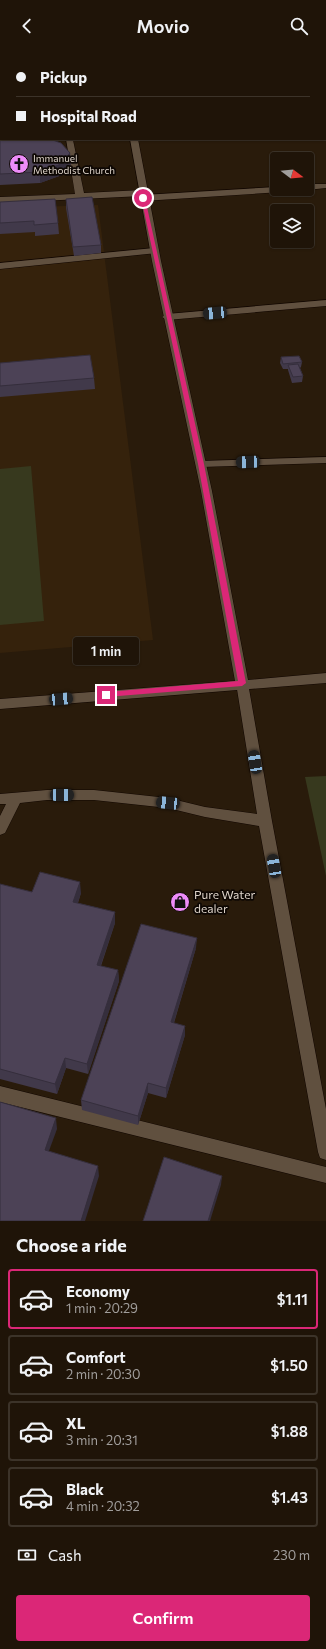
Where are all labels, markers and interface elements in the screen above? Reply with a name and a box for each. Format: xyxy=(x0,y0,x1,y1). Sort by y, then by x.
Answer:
icon: back xyxy=(16,15,38,37)
text: Movio xyxy=(137,15,189,37)
icon: search xyxy=(288,15,310,37)
text: Pickup xyxy=(40,68,87,86)
text: Hospital Road xyxy=(40,107,137,125)
place label: Immanuel Methodist Church xyxy=(33,152,115,176)
north arrow xyxy=(270,152,314,196)
map controls xyxy=(270,152,314,248)
church icon: Immanuel Methodist Church xyxy=(8,153,30,175)
route start xyxy=(134,189,152,207)
button: layers xyxy=(270,204,314,248)
car xyxy=(203,306,227,320)
car xyxy=(236,456,260,468)
callout: 1 min xyxy=(73,637,139,665)
text: 1 min xyxy=(91,643,121,659)
route end xyxy=(97,686,115,704)
car xyxy=(49,692,73,706)
car xyxy=(247,749,263,775)
car xyxy=(50,789,74,801)
car xyxy=(155,796,181,810)
car xyxy=(266,853,282,879)
place label: Pure Water dealer xyxy=(194,887,255,915)
shop icon: Pure Water dealer xyxy=(169,891,191,913)
text: Choose a ride xyxy=(16,1234,127,1256)
icon: car xyxy=(18,1281,54,1317)
text: Economy xyxy=(66,1282,130,1300)
text: $1.11 xyxy=(277,1290,308,1308)
text: 1 min · 20:29 xyxy=(66,1300,138,1316)
icon: car xyxy=(18,1347,54,1383)
text: Comfort xyxy=(66,1348,126,1366)
text: $1.50 xyxy=(270,1356,308,1374)
text: 2 min · 20:30 xyxy=(66,1366,141,1382)
icon: car xyxy=(18,1413,54,1449)
text: XL xyxy=(66,1414,85,1432)
text: $1.88 xyxy=(271,1422,308,1440)
text: 3 min · 20:31 xyxy=(66,1432,138,1448)
icon: car xyxy=(18,1479,54,1515)
text: Black xyxy=(66,1480,104,1498)
text: $1.43 xyxy=(271,1488,308,1506)
text: 4 min · 20:32 xyxy=(66,1498,140,1514)
icon: cash xyxy=(16,1544,38,1566)
text: Cash xyxy=(48,1546,82,1564)
text: 230 m xyxy=(273,1547,310,1563)
button: Confirm xyxy=(16,1595,310,1641)

